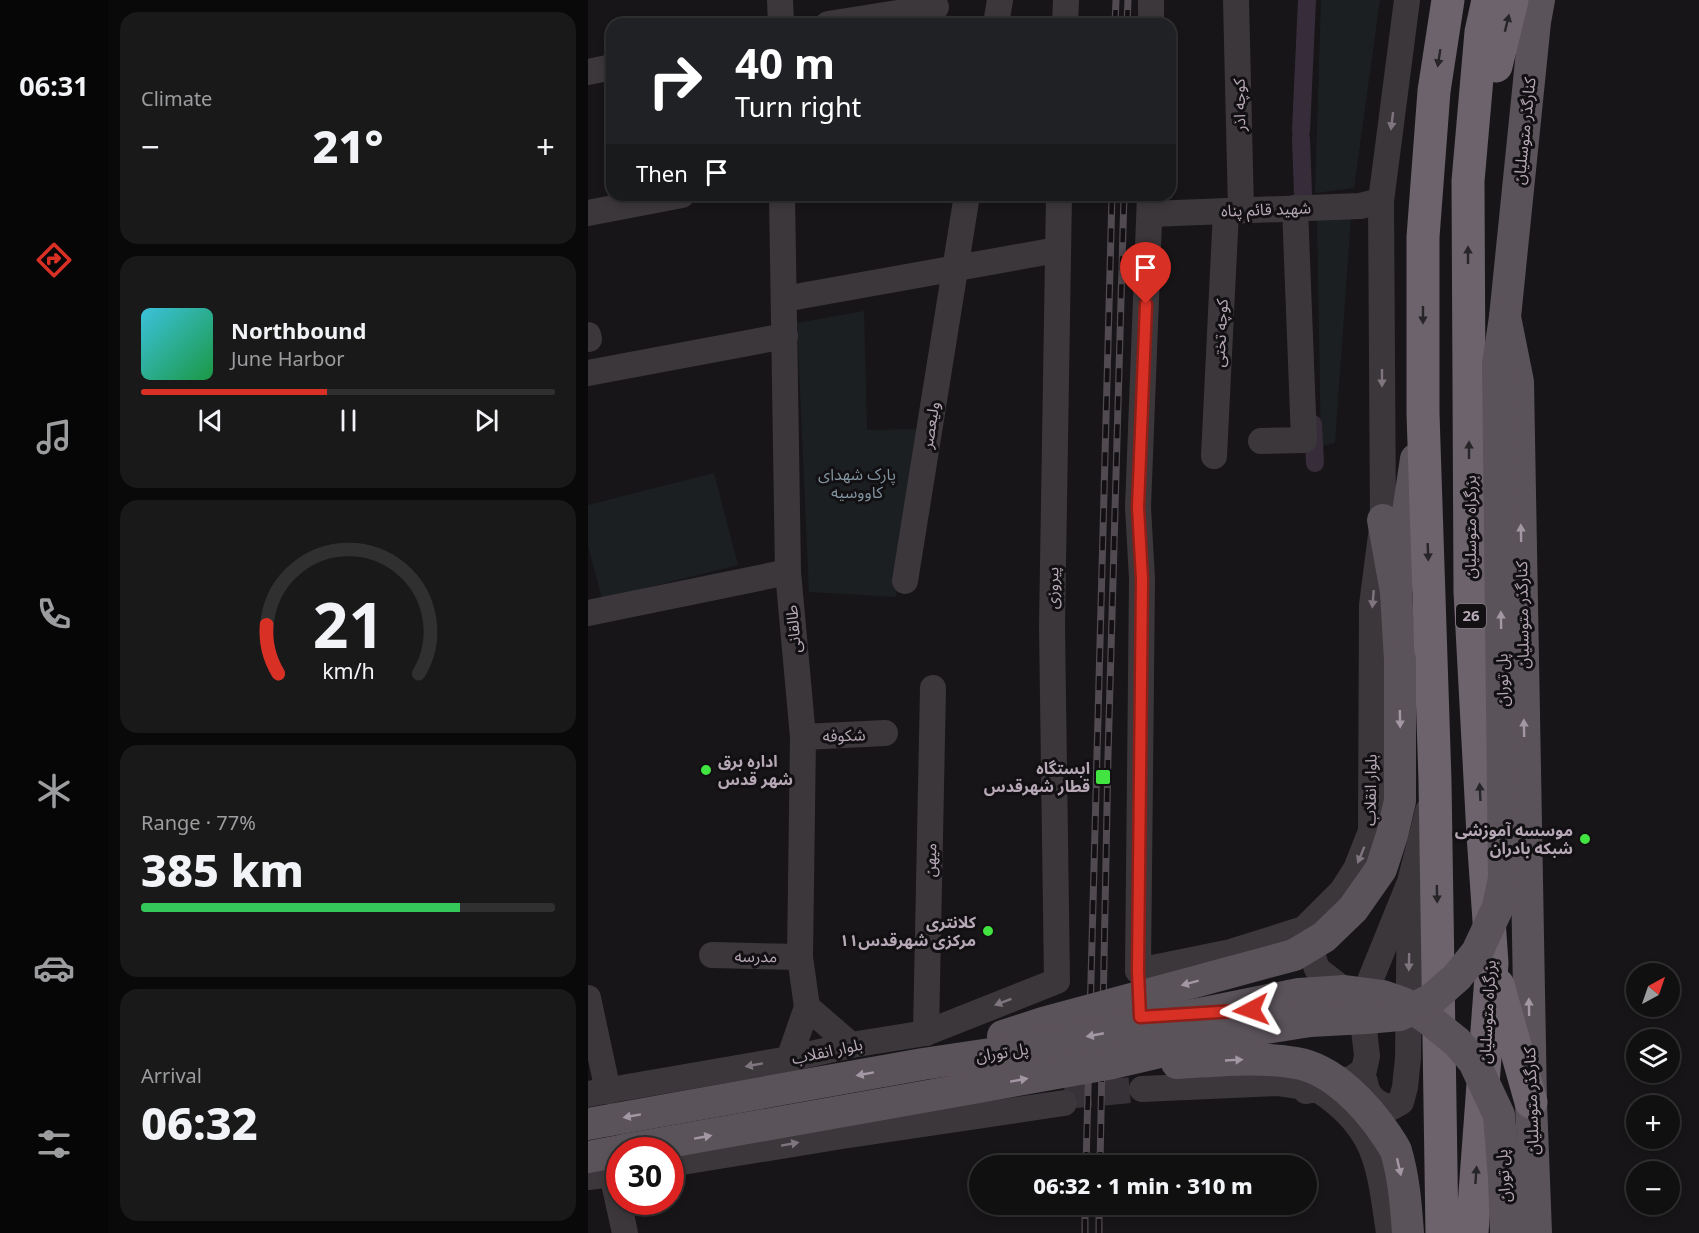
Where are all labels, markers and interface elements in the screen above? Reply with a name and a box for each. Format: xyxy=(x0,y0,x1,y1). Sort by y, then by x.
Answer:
one-way arrow xyxy=(1502,13,1512,32)
text: 40 m xyxy=(735,34,835,91)
icon: right xyxy=(636,42,714,120)
one-way arrow xyxy=(1434,48,1443,67)
text: 06:31 xyxy=(19,67,89,104)
street label: کنارگذر متوسلیان xyxy=(1507,76,1541,186)
street label: کوچه اذر xyxy=(1228,78,1251,133)
text: Climate xyxy=(141,85,212,112)
text: Turn right xyxy=(735,88,861,125)
one-way arrow xyxy=(1387,111,1396,130)
text: 21° xyxy=(312,115,384,176)
text: − xyxy=(141,124,160,169)
text: + xyxy=(536,124,555,169)
icon: arrive xyxy=(700,156,733,189)
text: Then xyxy=(636,158,688,188)
street label: شهید قائم پناه xyxy=(1221,196,1311,224)
icon: directions xyxy=(33,239,75,281)
pin xyxy=(1120,242,1171,304)
one-way arrow xyxy=(1463,245,1473,264)
icon: arrive xyxy=(1129,251,1162,284)
street label: کوچه تختی xyxy=(1207,298,1233,368)
one-way arrow xyxy=(1418,305,1428,324)
text: Northbound xyxy=(231,315,366,345)
text: June Harbor xyxy=(231,345,345,372)
one-way arrow xyxy=(1377,368,1387,387)
street label: ولیعصر xyxy=(915,400,945,451)
icon: previous xyxy=(194,404,227,437)
icon: pause xyxy=(332,404,365,437)
icon: next xyxy=(470,404,503,437)
icon: music xyxy=(33,416,75,458)
one-way arrow xyxy=(1464,440,1474,459)
park label: پارک شهدای کاووسیه xyxy=(818,463,896,503)
street label: بزرگراه متوسلیان xyxy=(1459,475,1481,579)
one-way arrow xyxy=(1516,523,1526,542)
one-way arrow xyxy=(1423,542,1432,561)
street label: کنارگذر متوسلیان xyxy=(1510,560,1534,669)
street label: پیروزی xyxy=(1041,567,1063,609)
text: 21 xyxy=(312,581,384,666)
one-way arrow xyxy=(1368,590,1378,609)
icon: phone xyxy=(33,593,75,635)
street label: طالقانی xyxy=(780,604,806,654)
road number: 26 xyxy=(1456,604,1486,628)
one-way arrow xyxy=(1497,610,1506,629)
street label: پل توران xyxy=(1491,653,1514,707)
text: km/h xyxy=(322,656,374,685)
one-way arrow xyxy=(1395,709,1405,728)
one-way arrow xyxy=(1519,718,1529,737)
street label: شکوفه xyxy=(822,723,866,747)
place label: اداره برق شهر قدس xyxy=(718,750,793,790)
street label: بلوار انقلاب xyxy=(1358,754,1382,826)
place label: ایستگاه قطار شهرقدس xyxy=(984,757,1090,797)
marker: اداره برق شهر قدس xyxy=(699,763,713,777)
marker: ایستگاه قطار شهرقدس xyxy=(1094,768,1112,786)
icon: climate xyxy=(33,770,75,812)
one-way arrow xyxy=(1476,782,1485,801)
text: Range · 77% xyxy=(141,809,256,836)
place label: موسسه آموزشی شبکه بادران xyxy=(1455,819,1573,859)
marker: موسسه آموزشی شبکه بادران xyxy=(1578,832,1592,846)
text: 385 km xyxy=(141,839,304,900)
street label: میهن xyxy=(919,843,941,877)
one-way arrow xyxy=(1356,847,1366,865)
one-way arrow xyxy=(1432,884,1442,903)
place label: کلانتری ۱۱مرکزی شهرقدس xyxy=(840,911,977,951)
marker: کلانتری ۱۱مرکزی شهرقدس xyxy=(981,924,995,938)
street label: مدرسه xyxy=(734,945,778,967)
icon: car xyxy=(33,947,75,989)
one-way arrow xyxy=(1405,952,1414,971)
street label: بزرگراه متوسلیان xyxy=(1473,960,1501,1064)
north arrow xyxy=(1626,963,1680,1017)
map controls xyxy=(1626,963,1680,1215)
one-way arrow xyxy=(1181,978,1199,988)
position arrow xyxy=(1219,978,1283,1042)
one-way arrow xyxy=(1524,997,1534,1016)
one-way arrow xyxy=(994,998,1012,1008)
button: layers xyxy=(1626,1029,1680,1083)
one-way arrow xyxy=(1085,1031,1104,1040)
street label: بلوار انقلاب xyxy=(789,1033,865,1069)
street label: پل توران xyxy=(974,1037,1030,1067)
street label: کنارگذر متوسلیان xyxy=(1518,1046,1544,1155)
one-way arrow xyxy=(1225,1056,1244,1065)
one-way arrow xyxy=(744,1061,763,1070)
text: Arrival xyxy=(141,1062,202,1089)
one-way arrow xyxy=(856,1070,875,1079)
one-way arrow xyxy=(1009,1075,1028,1084)
text: 06:32 xyxy=(141,1092,258,1153)
button: + xyxy=(1626,1095,1680,1149)
one-way arrow xyxy=(623,1112,642,1121)
icon: filters xyxy=(33,1123,75,1165)
one-way arrow xyxy=(693,1132,712,1141)
speed limit sign: 30 xyxy=(606,1137,684,1215)
one-way arrow xyxy=(781,1139,800,1148)
street label: پل توران xyxy=(1490,1149,1516,1203)
one-way arrow xyxy=(1395,1158,1405,1177)
button: − xyxy=(1626,1161,1680,1215)
one-way arrow xyxy=(1472,1165,1481,1184)
text: 06:32 · 1 min · 310 m xyxy=(1033,1170,1253,1200)

